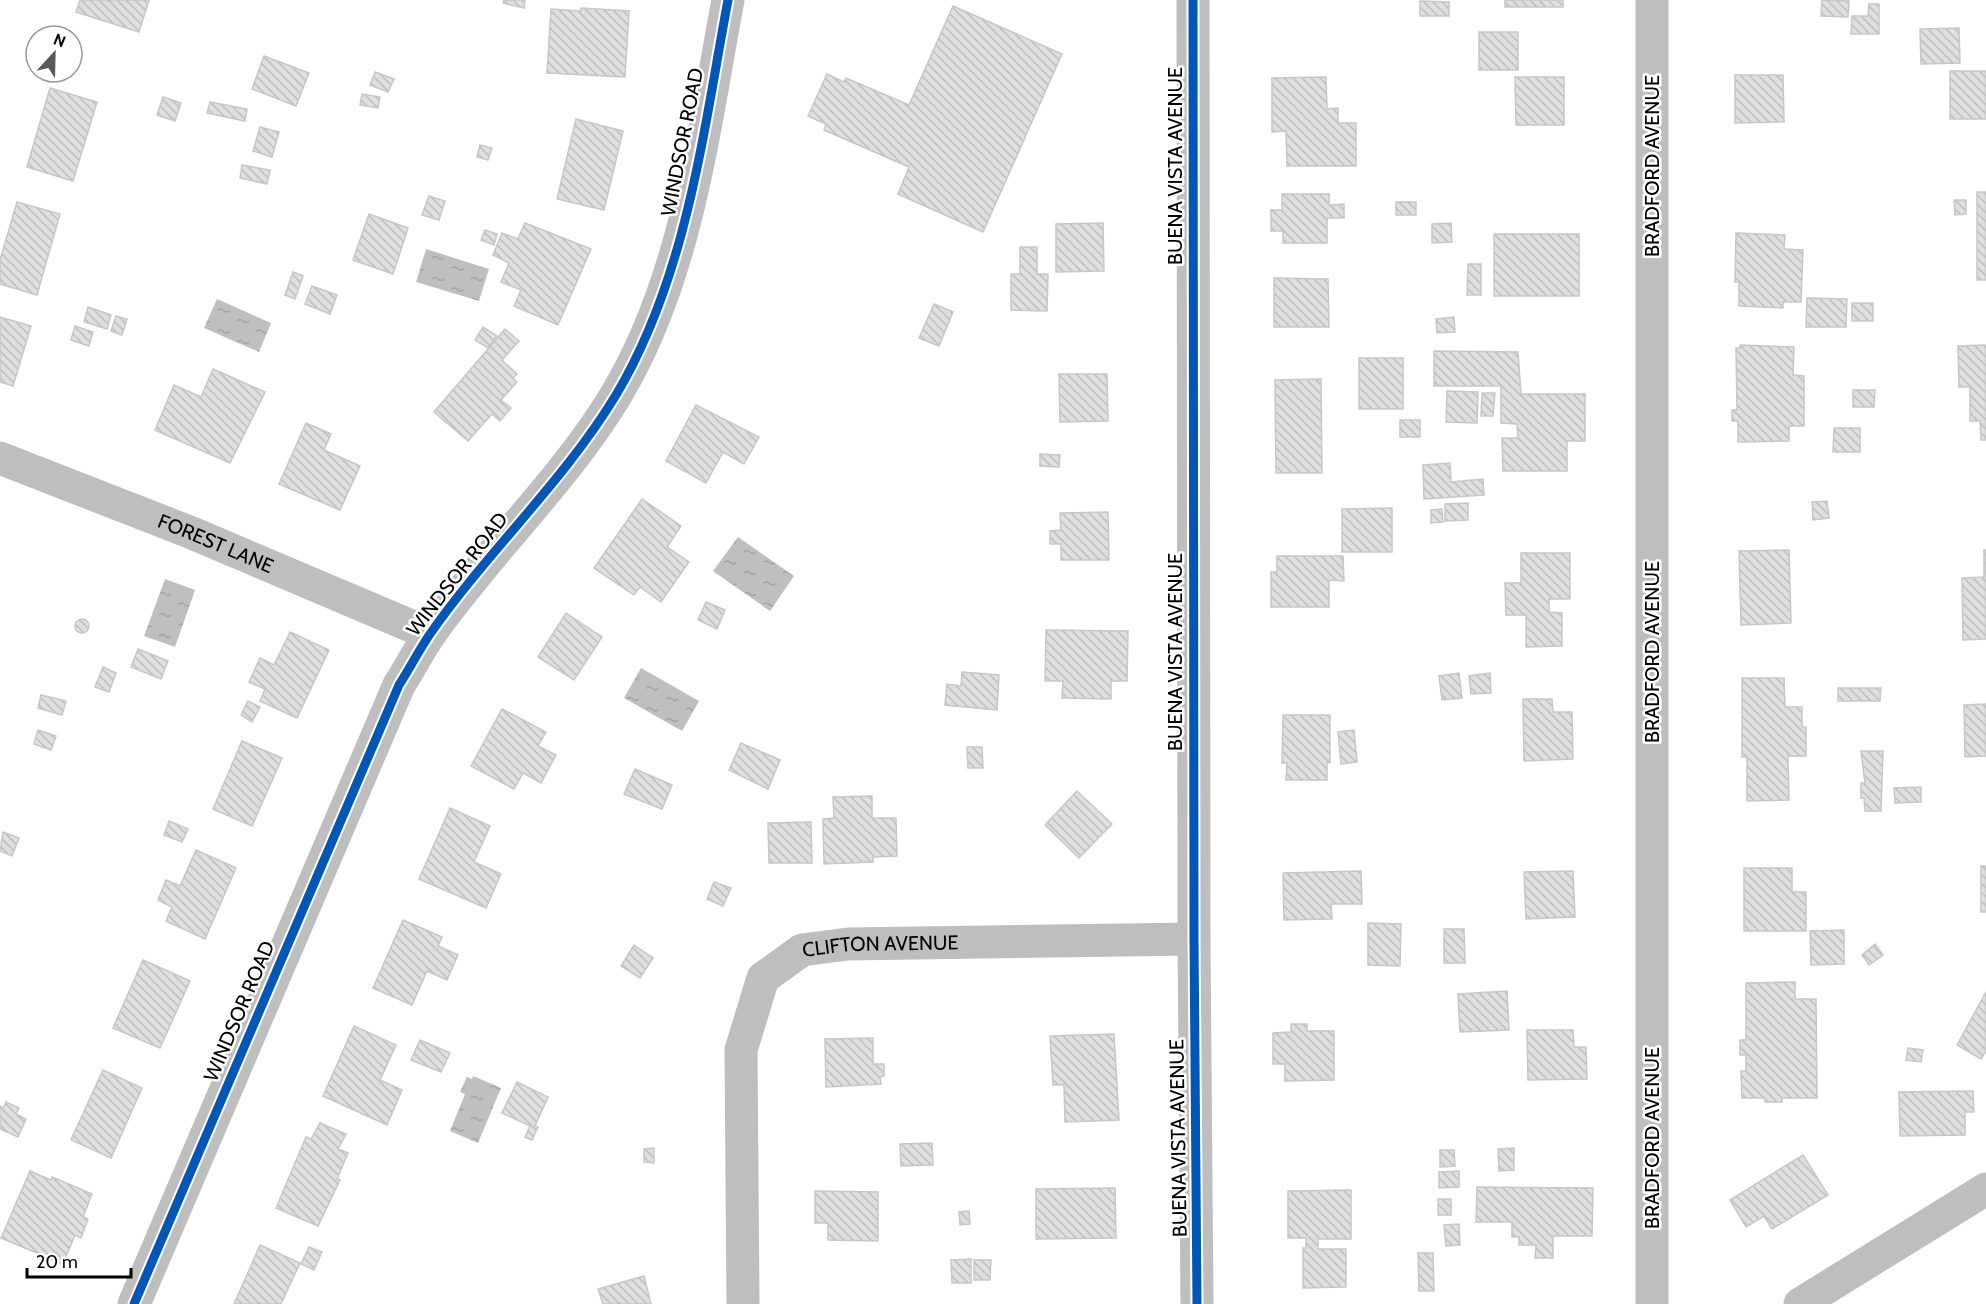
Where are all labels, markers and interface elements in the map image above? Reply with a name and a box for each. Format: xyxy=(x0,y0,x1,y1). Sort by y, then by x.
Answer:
north arrow xyxy=(24,24,84,84)
text: N xyxy=(51,30,68,51)
street label: WINDSOR ROAD xyxy=(656,66,708,218)
street label: BUENA VISTA AVENUE xyxy=(1163,67,1187,265)
street label: BRADFORD AVENUE xyxy=(1640,75,1664,257)
street label: WINDSOR ROAD xyxy=(401,507,513,641)
street label: FOREST LANE xyxy=(154,509,277,578)
street label: BUENA VISTA AVENUE xyxy=(1163,553,1187,751)
street label: BRADFORD AVENUE xyxy=(1640,561,1664,743)
street label: CLIFTON AVENUE xyxy=(801,930,959,962)
street label: WINDSOR ROAD xyxy=(199,937,279,1085)
street label: BUENA VISTA AVENUE xyxy=(1164,1039,1192,1237)
street label: BRADFORD AVENUE xyxy=(1640,1047,1664,1229)
scale bar xyxy=(27,1241,130,1279)
text: 20 m xyxy=(36,1251,78,1273)

